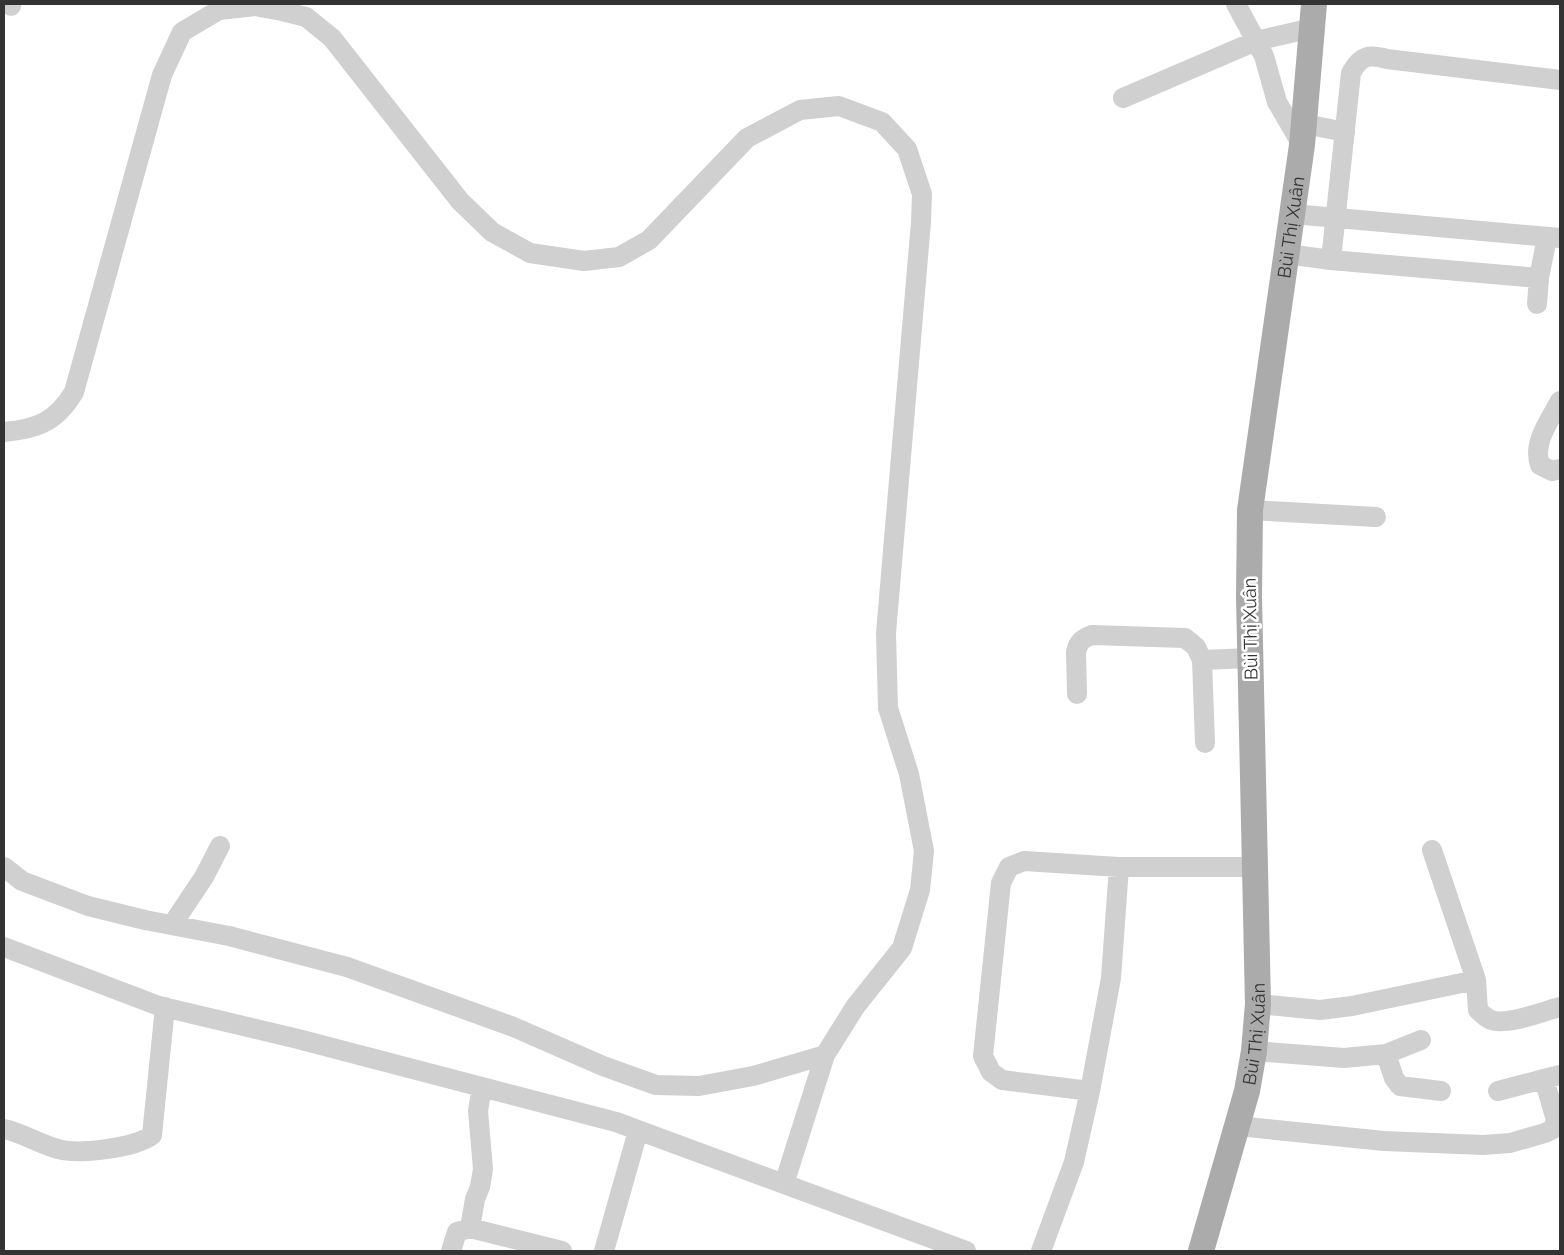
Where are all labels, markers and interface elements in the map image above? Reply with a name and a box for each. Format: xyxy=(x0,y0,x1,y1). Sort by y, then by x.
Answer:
street label: Bùi Thị Xuân xyxy=(1273,175,1308,279)
street label: Bùi Thị Xuân xyxy=(1239,578,1261,680)
street label: Bùi Thị Xuân xyxy=(1238,983,1269,1087)

